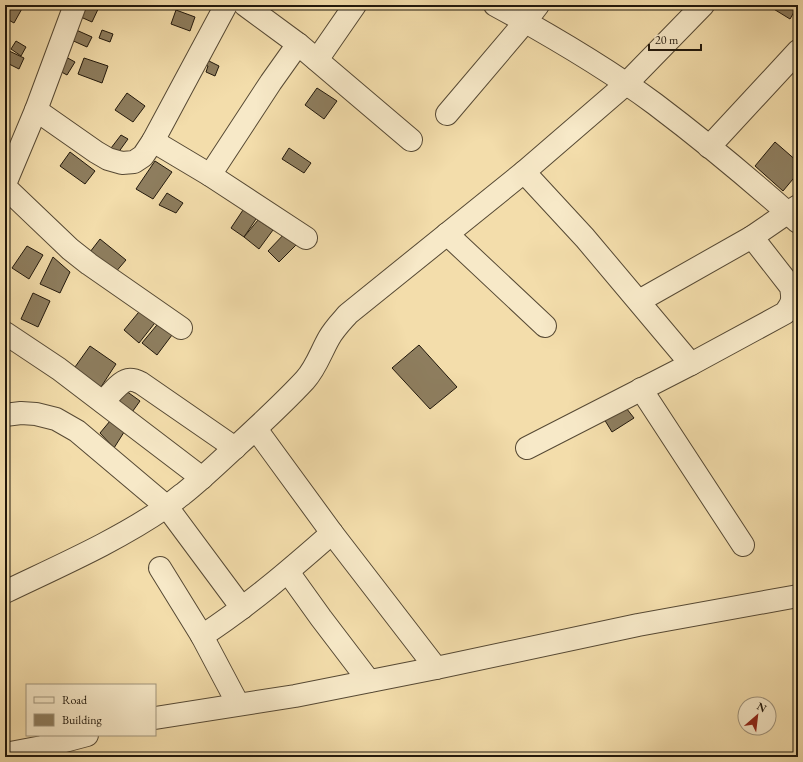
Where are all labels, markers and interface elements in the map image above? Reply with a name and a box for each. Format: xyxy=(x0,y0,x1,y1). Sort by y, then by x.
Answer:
scale bar xyxy=(649,26,701,52)
text: 20 m xyxy=(655,32,679,48)
legend xyxy=(26,684,156,736)
text: Road xyxy=(62,692,88,708)
north arrow xyxy=(737,696,777,736)
text: N xyxy=(754,699,769,715)
text: Building xyxy=(62,712,103,728)

